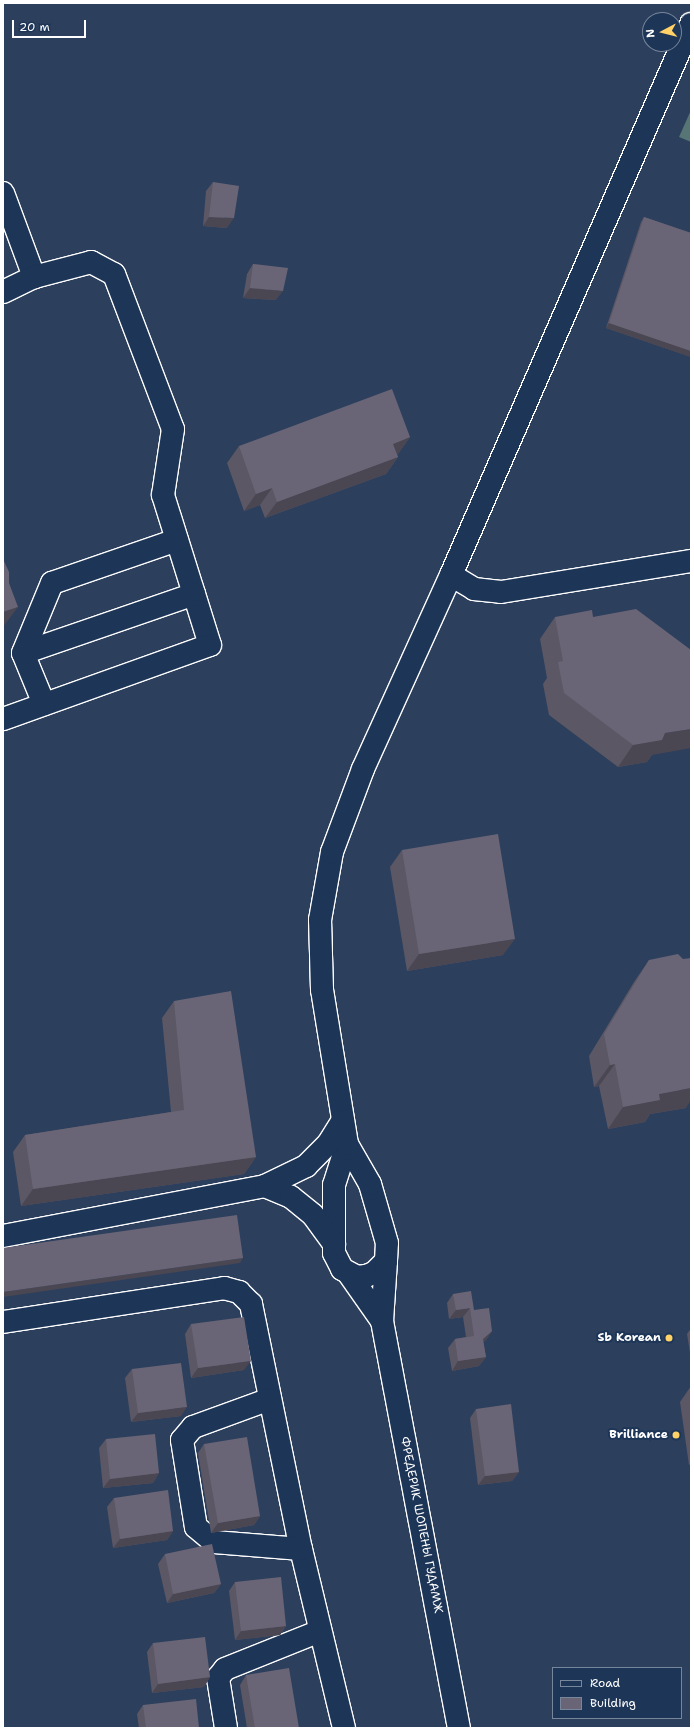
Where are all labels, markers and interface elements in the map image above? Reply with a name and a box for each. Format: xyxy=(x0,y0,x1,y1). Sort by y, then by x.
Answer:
scale bar xyxy=(14,12,88,38)
north arrow xyxy=(642,12,682,52)
text: 20 m xyxy=(19,19,50,35)
text: N xyxy=(643,28,659,39)
place label: Sb Korean xyxy=(598,1331,661,1345)
marker: Sb Korean xyxy=(664,1333,674,1343)
place label: Brilliance xyxy=(609,1428,668,1442)
marker: Brilliance xyxy=(671,1430,681,1440)
street label: ФРЕДЕРИК ШОПЕНЫ ГУДАМЖ xyxy=(397,1436,445,1614)
legend xyxy=(552,1667,682,1719)
text: Road xyxy=(590,1675,620,1691)
text: Building xyxy=(590,1695,636,1711)

